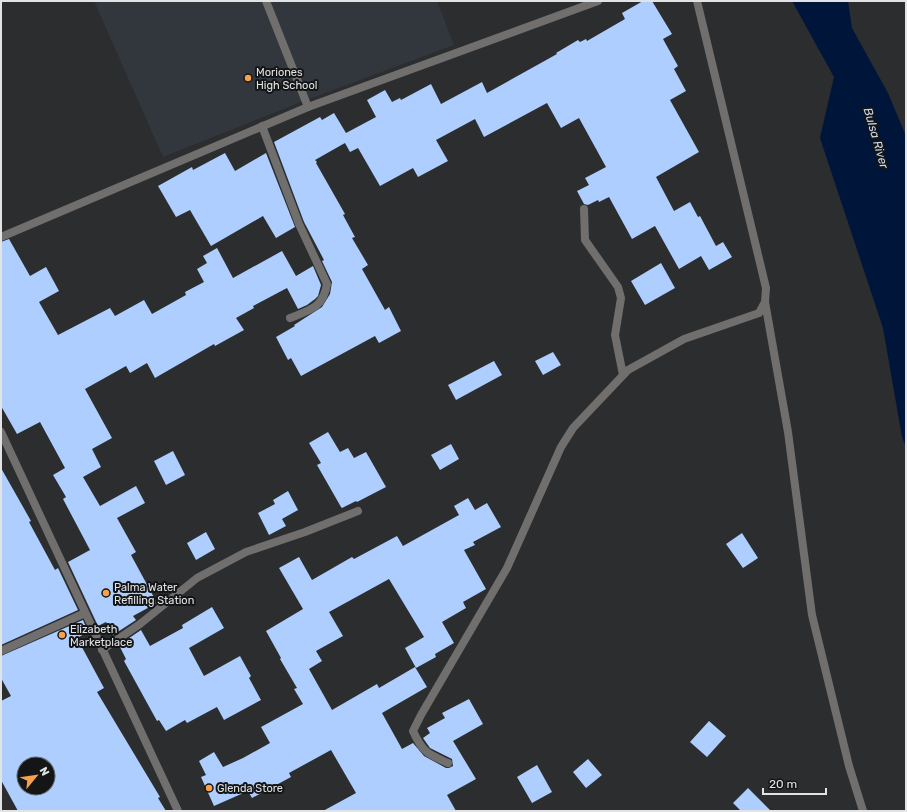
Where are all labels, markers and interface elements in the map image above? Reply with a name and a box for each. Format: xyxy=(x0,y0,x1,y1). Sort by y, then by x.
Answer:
place label: Moriones High School xyxy=(256,66,317,92)
marker: Moriones High School xyxy=(243,73,253,83)
water label: Bulsa River xyxy=(861,106,892,171)
place label: Palma Water Refilling Station xyxy=(114,581,194,607)
marker: Palma Water Refilling Station xyxy=(101,588,111,598)
place label: Elizabeth Marketplace xyxy=(70,623,132,649)
marker: Elizabeth Marketplace xyxy=(57,630,67,640)
north arrow xyxy=(16,756,56,796)
text: N xyxy=(37,765,52,778)
scale bar xyxy=(763,770,826,796)
text: 20 m xyxy=(769,777,797,791)
place label: Glenda Store xyxy=(217,782,283,795)
marker: Glenda Store xyxy=(204,783,214,793)

